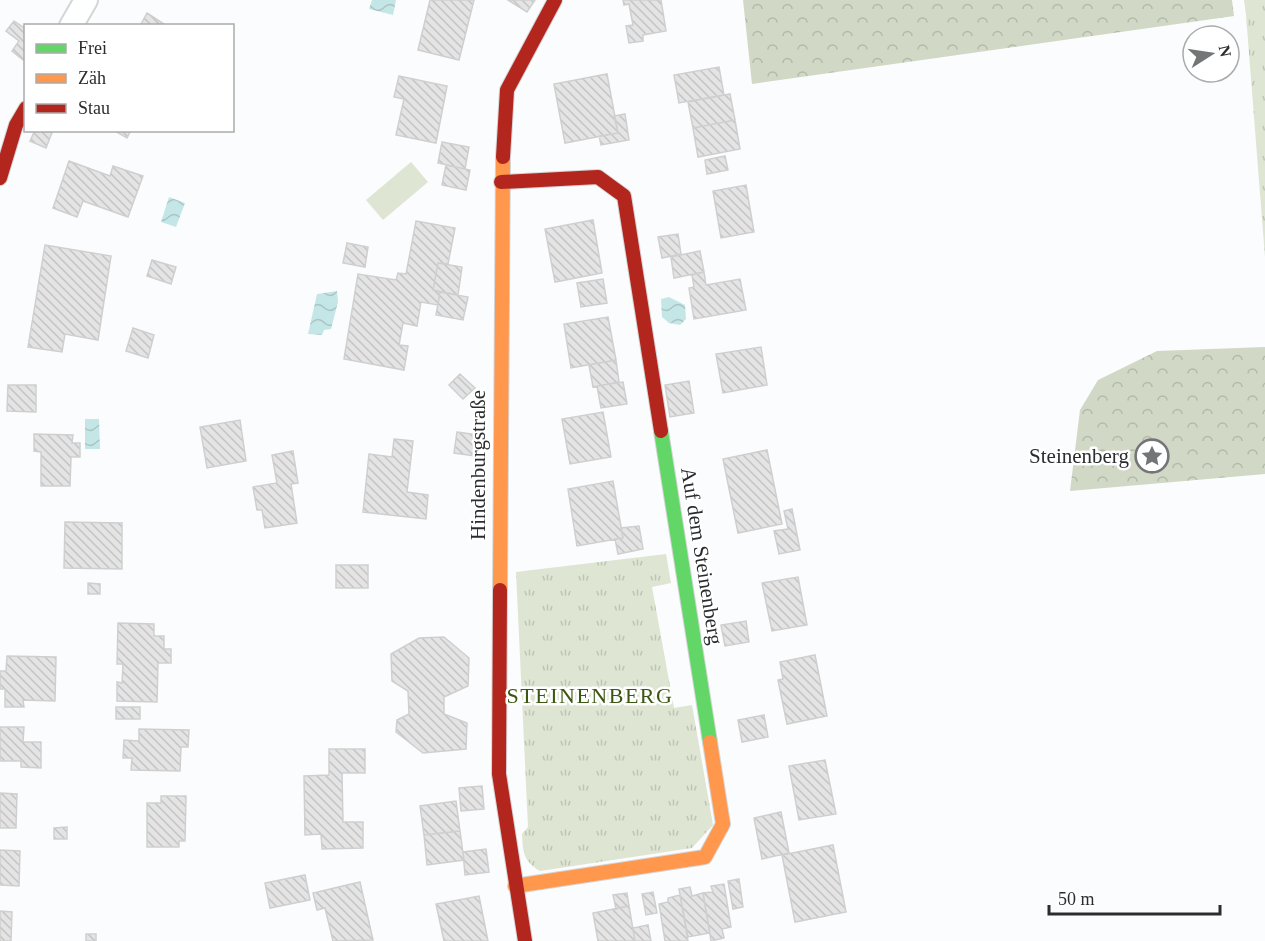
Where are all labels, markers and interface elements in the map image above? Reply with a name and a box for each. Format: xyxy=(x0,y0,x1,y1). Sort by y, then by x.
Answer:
legend xyxy=(24,24,234,132)
north arrow xyxy=(1181,24,1241,84)
text: Frei xyxy=(78,38,107,58)
text: N xyxy=(1216,44,1235,59)
text: Zäh xyxy=(78,68,106,88)
text: Stau xyxy=(78,98,110,118)
street label: Hindenburgstraße xyxy=(466,390,490,540)
place icon: Steinenberg xyxy=(1134,438,1170,474)
place label: Steinenberg xyxy=(1029,444,1129,468)
street label: Auf dem Steinenberg xyxy=(676,466,728,647)
district label: STEINENBERG xyxy=(507,683,673,708)
scale bar xyxy=(1049,878,1220,916)
text: 50 m xyxy=(1058,889,1095,909)

